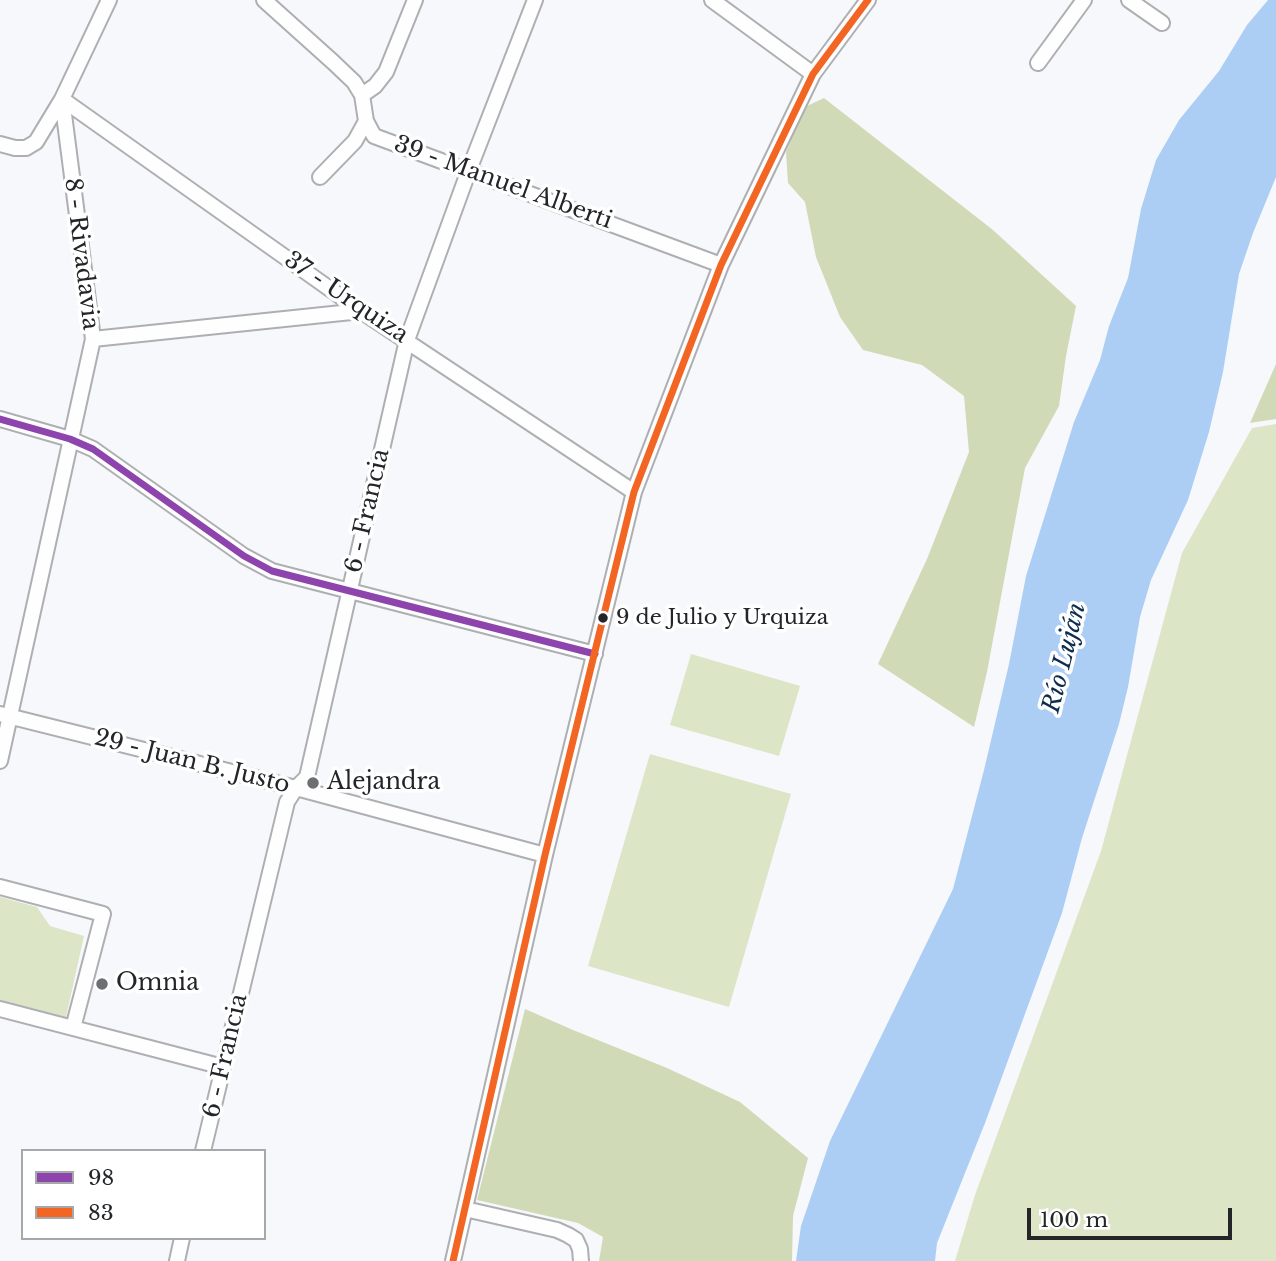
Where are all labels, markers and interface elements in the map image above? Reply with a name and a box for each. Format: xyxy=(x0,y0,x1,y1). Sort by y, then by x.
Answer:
street label: 39 - Manuel Alberti xyxy=(390,131,616,235)
street label: 8 - Rivadavia xyxy=(58,177,104,331)
street label: 37 - Urquiza xyxy=(279,247,413,349)
street label: 6 - Francia xyxy=(340,446,396,576)
water label: Río Luján xyxy=(1037,600,1093,716)
place label: 9 de Julio y Urquiza xyxy=(616,605,828,631)
marker: 9 de Julio y Urquiza xyxy=(596,611,610,625)
street label: 29 - Juan B. Justo xyxy=(91,724,293,800)
place label: Alejandra xyxy=(327,769,440,797)
marker: Alejandra xyxy=(305,775,321,791)
place label: Omnia xyxy=(116,970,199,998)
marker: Omnia xyxy=(94,976,110,992)
street label: 6 - Francia xyxy=(198,991,254,1121)
legend xyxy=(21,1149,266,1240)
text: 98 xyxy=(88,1165,114,1191)
scale bar xyxy=(1031,1194,1236,1238)
text: 83 xyxy=(88,1200,114,1226)
text: 100 m xyxy=(1040,1207,1108,1233)

